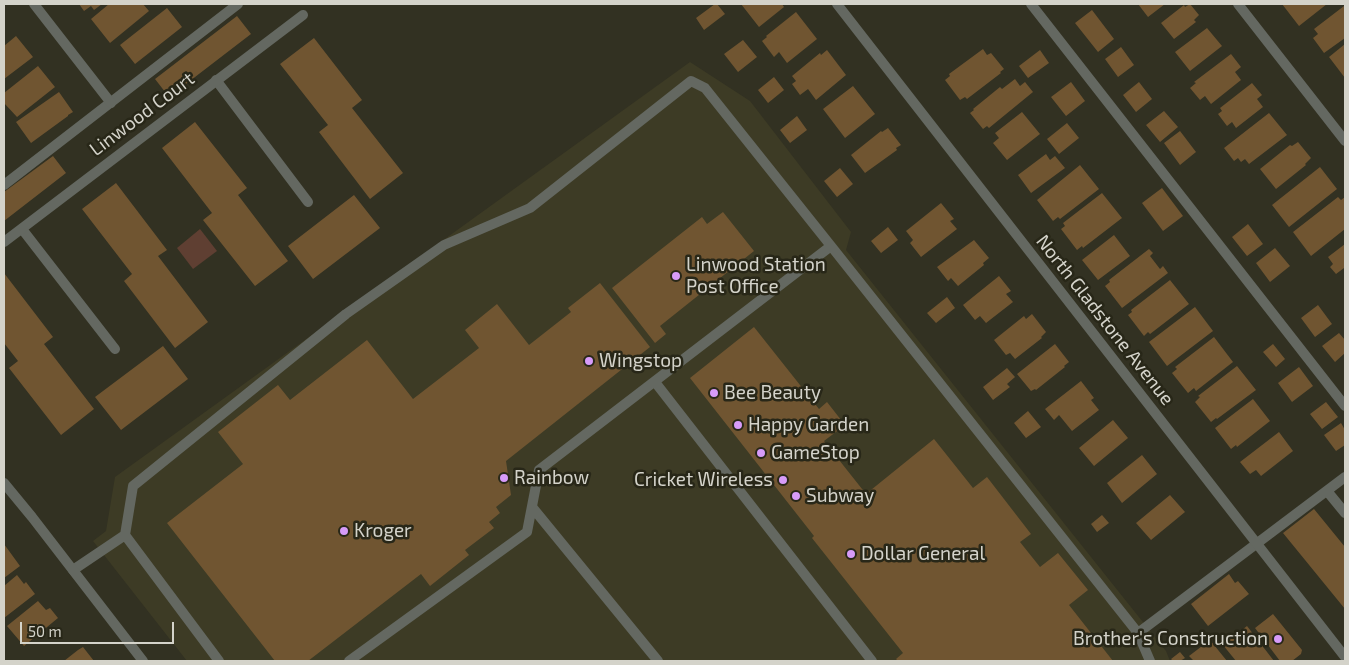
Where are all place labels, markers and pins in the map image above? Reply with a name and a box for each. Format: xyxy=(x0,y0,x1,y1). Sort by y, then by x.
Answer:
place label: Linwood Station Post Office xyxy=(686,254,826,298)
marker: Linwood Station Post Office xyxy=(670,270,682,282)
place label: Wingstop xyxy=(599,350,682,372)
marker: Wingstop xyxy=(583,355,595,367)
place label: Bee Beauty xyxy=(724,382,821,404)
marker: Bee Beauty xyxy=(708,387,720,399)
place label: Happy Garden xyxy=(748,414,869,436)
marker: Happy Garden xyxy=(732,419,744,431)
place label: GameStop xyxy=(771,442,860,464)
marker: GameStop xyxy=(755,447,767,459)
place label: Rainbow xyxy=(514,467,589,489)
place label: Cricket Wireless xyxy=(634,469,773,491)
marker: Rainbow xyxy=(498,472,510,484)
marker: Cricket Wireless xyxy=(777,474,789,486)
place label: Subway xyxy=(806,485,874,507)
marker: Subway xyxy=(790,490,802,502)
place label: Kroger xyxy=(354,520,412,542)
marker: Kroger xyxy=(338,525,350,537)
place label: Dollar General xyxy=(861,543,985,565)
marker: Dollar General xyxy=(845,548,857,560)
place label: Brother's Construction xyxy=(1073,628,1268,650)
marker: Brother's Construction xyxy=(1272,633,1284,645)

